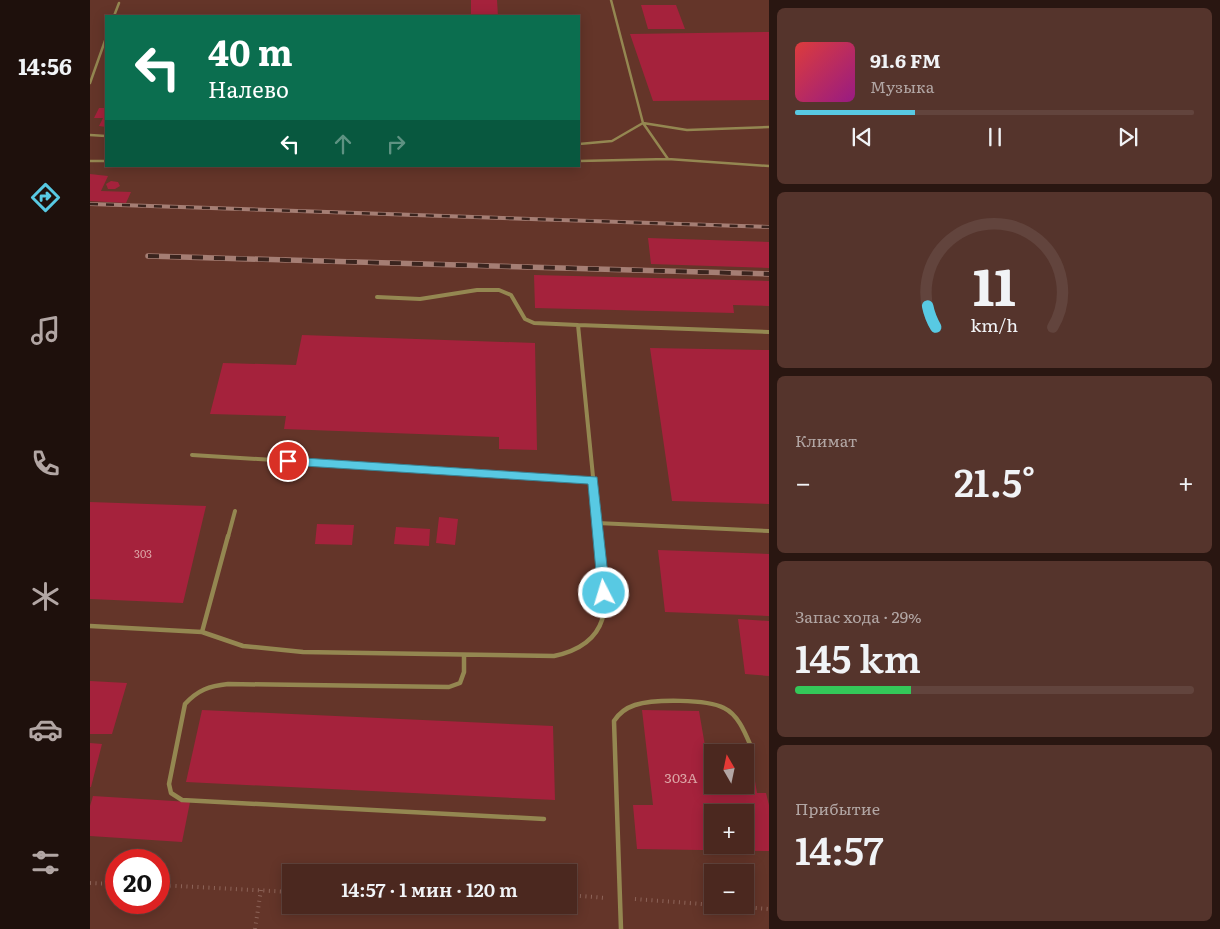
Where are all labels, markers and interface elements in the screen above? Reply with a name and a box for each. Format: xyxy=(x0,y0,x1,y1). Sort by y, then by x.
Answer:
text: 40 m xyxy=(208,25,293,77)
icon: left xyxy=(125,35,190,100)
text: 91.6 FM xyxy=(870,46,941,74)
text: 14:56 xyxy=(18,49,72,82)
text: Налево xyxy=(208,72,289,105)
text: Музыка xyxy=(870,74,934,98)
icon: previous xyxy=(848,123,876,151)
icon: pause xyxy=(981,123,1009,151)
icon: next xyxy=(1114,123,1142,151)
icon: left xyxy=(276,130,304,158)
icon: ahead xyxy=(329,130,357,158)
icon: right xyxy=(382,130,410,158)
icon: directions xyxy=(28,180,63,215)
text: 11 xyxy=(973,245,1016,322)
text: km/h xyxy=(971,311,1018,338)
icon: music xyxy=(28,313,63,348)
text: Климат xyxy=(795,428,857,452)
pin xyxy=(267,440,309,482)
icon: phone xyxy=(28,446,63,481)
icon: arrive xyxy=(274,447,302,475)
text: 21.5° xyxy=(954,452,1035,509)
text: − xyxy=(795,460,811,502)
text: + xyxy=(1178,460,1194,502)
house number: 303 xyxy=(134,545,152,561)
position arrow xyxy=(577,566,629,618)
icon: climate xyxy=(28,579,63,614)
text: Запас хода · 29% xyxy=(795,604,922,628)
text: 145 km xyxy=(795,628,921,685)
icon: car xyxy=(28,712,63,747)
north arrow xyxy=(704,744,754,794)
map controls xyxy=(704,744,754,914)
house number: 303А xyxy=(664,767,698,787)
text: Прибытие xyxy=(795,796,880,820)
button: + xyxy=(704,804,754,854)
text: 14:57 xyxy=(795,820,884,877)
icon: filters xyxy=(28,845,63,880)
speed limit sign: 20 xyxy=(105,849,170,914)
button: − xyxy=(704,864,754,914)
text: 14:57 · 1 мин · 120 m xyxy=(341,875,518,903)

